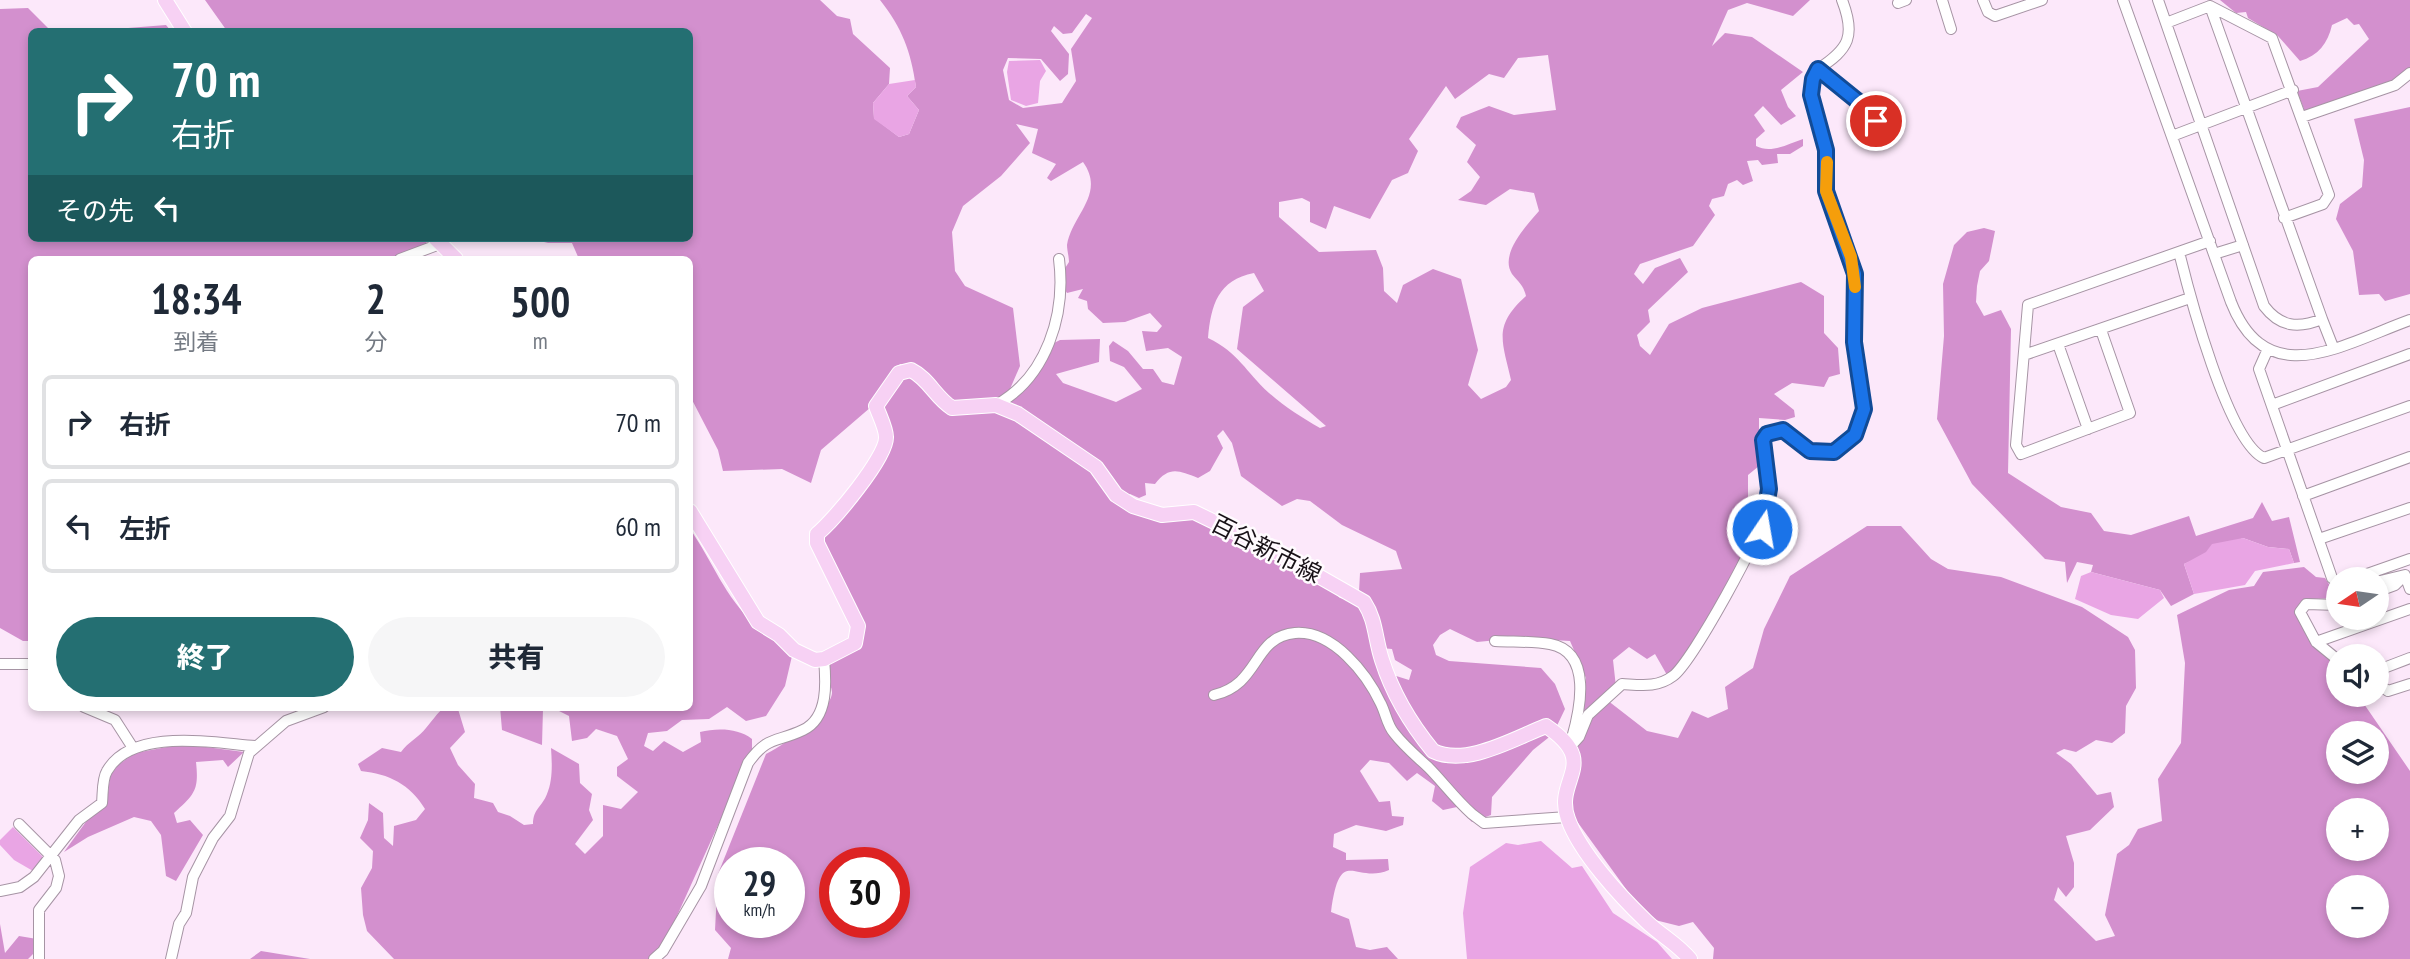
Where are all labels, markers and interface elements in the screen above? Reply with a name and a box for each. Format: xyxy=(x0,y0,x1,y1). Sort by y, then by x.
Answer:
text: 70 m xyxy=(171,47,260,111)
icon: right xyxy=(56,56,147,147)
pin xyxy=(1846,91,1906,151)
icon: arrive xyxy=(1857,102,1895,140)
text: 右折 xyxy=(171,113,235,155)
icon: left xyxy=(148,189,186,227)
text: その先 xyxy=(56,194,134,227)
text: 18:34 xyxy=(151,271,242,326)
text: 2 xyxy=(366,271,386,326)
text: 500 xyxy=(510,274,570,329)
text: m xyxy=(533,326,548,355)
text: 到着 xyxy=(173,327,219,356)
text: 分 xyxy=(364,327,387,356)
icon: right xyxy=(60,403,98,441)
text: 70 m xyxy=(615,406,661,439)
text: 右折 xyxy=(119,408,171,441)
position arrow xyxy=(1725,492,1799,566)
icon: left xyxy=(60,507,98,545)
street label: 百谷新市線 xyxy=(1206,508,1327,590)
text: 60 m xyxy=(615,510,661,543)
text: 左折 xyxy=(119,512,171,545)
north arrow xyxy=(2326,567,2389,630)
map controls xyxy=(2326,567,2389,938)
button: 終了 xyxy=(56,617,354,697)
button: 共有 xyxy=(368,617,665,697)
button: sound xyxy=(2326,644,2389,707)
button: layers xyxy=(2326,721,2389,784)
button: + xyxy=(2326,798,2389,861)
speed limit sign: 30 xyxy=(819,847,910,938)
text: 29 xyxy=(743,860,776,906)
button: − xyxy=(2326,875,2389,938)
text: km/h xyxy=(744,898,775,921)

